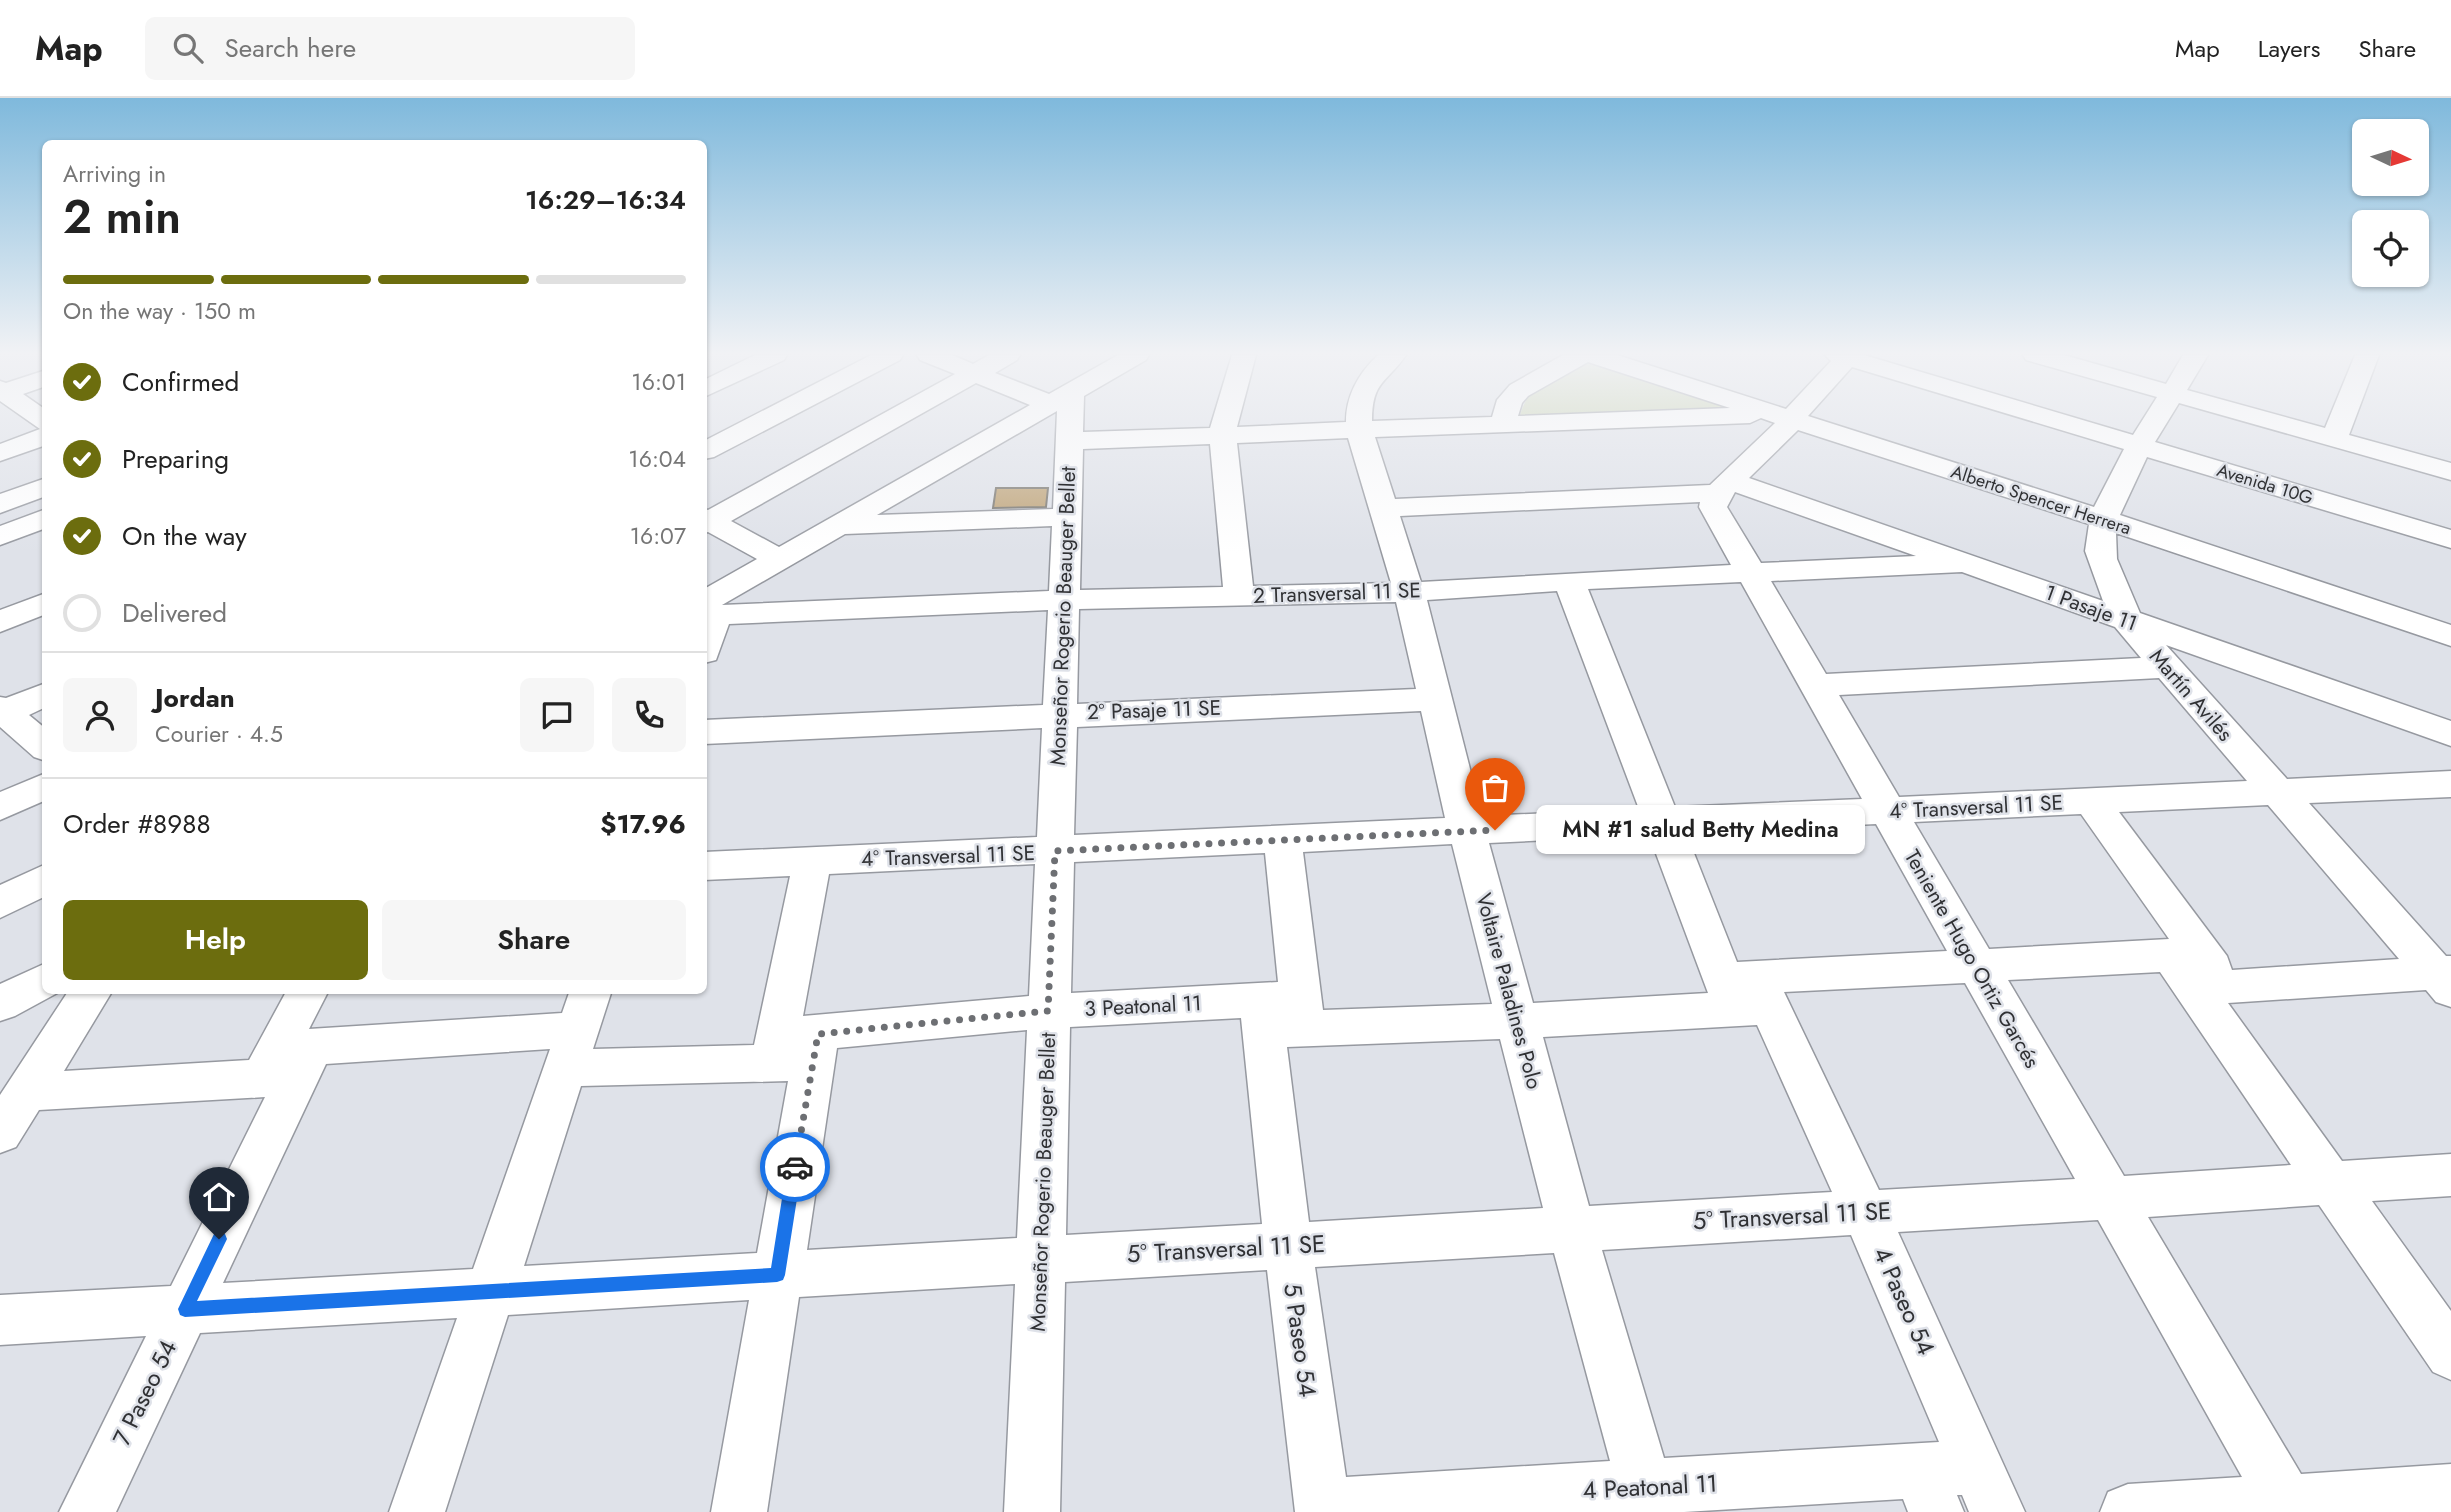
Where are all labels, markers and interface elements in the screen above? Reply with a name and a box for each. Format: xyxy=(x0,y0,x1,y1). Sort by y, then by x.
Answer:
search box xyxy=(145,17,635,80)
text: Map xyxy=(35,25,103,72)
icon: search xyxy=(169,29,207,67)
text: Search here xyxy=(225,29,356,67)
text: Map xyxy=(2175,31,2220,66)
text: Layers xyxy=(2258,31,2320,66)
text: Share xyxy=(2358,31,2416,66)
north arrow xyxy=(2352,119,2429,196)
map controls xyxy=(2352,119,2429,287)
text: Arriving in xyxy=(63,157,166,191)
text: 16:29–16:34 xyxy=(525,181,686,219)
text: 2 min xyxy=(63,184,181,250)
button: locate xyxy=(2352,210,2429,287)
text: On the way · 150 m xyxy=(63,294,256,328)
icon: check xyxy=(63,363,101,401)
text: Confirmed xyxy=(122,363,239,401)
text: 16:01 xyxy=(631,365,686,399)
icon: check xyxy=(63,440,101,478)
text: Preparing xyxy=(122,440,229,478)
text: 16:04 xyxy=(628,442,686,476)
street label: Avenida 10G xyxy=(2214,457,2316,511)
street label: Alberto Spencer Herrera xyxy=(1948,459,2134,541)
street label: Monseñor Rogerio Beauger Bellet xyxy=(1043,466,1083,766)
icon: check xyxy=(63,517,101,555)
text: On the way xyxy=(122,517,247,555)
text: 16:07 xyxy=(630,519,686,553)
street label: 2 Transversal 11 SE xyxy=(1253,575,1421,611)
street label: 1 Pasaje 11 xyxy=(2041,577,2141,639)
text: Delivered xyxy=(122,594,227,632)
street label: Martín Avilés xyxy=(2142,642,2240,748)
button: person xyxy=(63,678,137,752)
button: chat xyxy=(520,678,594,752)
button: phone xyxy=(612,678,686,752)
text: Jordan xyxy=(155,679,235,717)
street label: 2° Pasaje 11 SE xyxy=(1086,693,1222,727)
text: Courier · 4.5 xyxy=(155,717,283,751)
pin xyxy=(1465,758,1525,830)
icon: bag xyxy=(1476,769,1514,807)
street label: 4° Transversal 11 SE xyxy=(1888,787,2064,827)
text: Order #8988 xyxy=(63,805,211,843)
text: $17.96 xyxy=(600,805,686,843)
callout: MN #1 salud Betty Medina xyxy=(1537,806,1866,854)
text: MN #1 salud Betty Medina xyxy=(1562,812,1839,846)
street label: 4° Transversal 11 SE xyxy=(860,838,1036,874)
street label: Teniente Hugo Ortiz Garcés xyxy=(1897,844,2047,1074)
street label: Voltaire Paladines Polo xyxy=(1468,890,1550,1092)
button: Help xyxy=(63,900,368,980)
button: Share xyxy=(382,900,686,980)
street label: 3 Peatonal 11 xyxy=(1084,988,1202,1024)
street label: Monseñor Rogerio Beauger Bellet xyxy=(1023,1032,1063,1332)
courier xyxy=(760,1132,830,1202)
icon: car xyxy=(776,1148,814,1186)
pin xyxy=(189,1167,249,1239)
icon: home xyxy=(200,1178,238,1216)
street label: 5° Transversal 11 SE xyxy=(1692,1193,1892,1238)
street label: 5° Transversal 11 SE xyxy=(1126,1226,1326,1271)
street label: 4 Paseo 54 xyxy=(1865,1241,1944,1360)
street label: 5 Paseo 54 xyxy=(1275,1281,1326,1399)
street label: 7 Paseo 54 xyxy=(104,1334,185,1452)
street label: 4 Peatonal 11 xyxy=(1582,1465,1718,1508)

